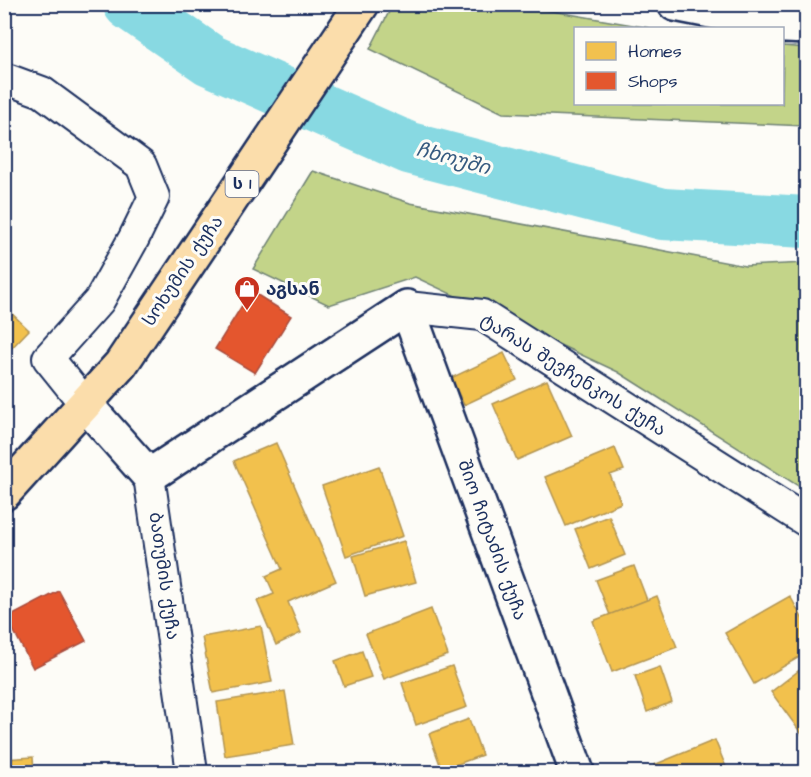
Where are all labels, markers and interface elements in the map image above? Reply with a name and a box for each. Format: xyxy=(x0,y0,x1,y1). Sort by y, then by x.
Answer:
legend xyxy=(574,27,784,105)
text: Homes xyxy=(628,39,682,64)
text: Shops xyxy=(628,69,678,94)
water label: ჩხოუში xyxy=(413,136,495,183)
road number: ს 1 xyxy=(226,171,258,197)
street label: სოხუმის ქუჩა xyxy=(137,211,229,331)
shop icon: აგსან xyxy=(232,274,262,312)
place label: აგსან xyxy=(266,277,320,302)
street label: ტარას შევჩენკოს ქუჩა xyxy=(475,308,671,442)
street label: შიო ჩიტაძის ქუჩა xyxy=(451,456,533,624)
street label: ბათუმის ქუჩა xyxy=(143,511,185,641)

